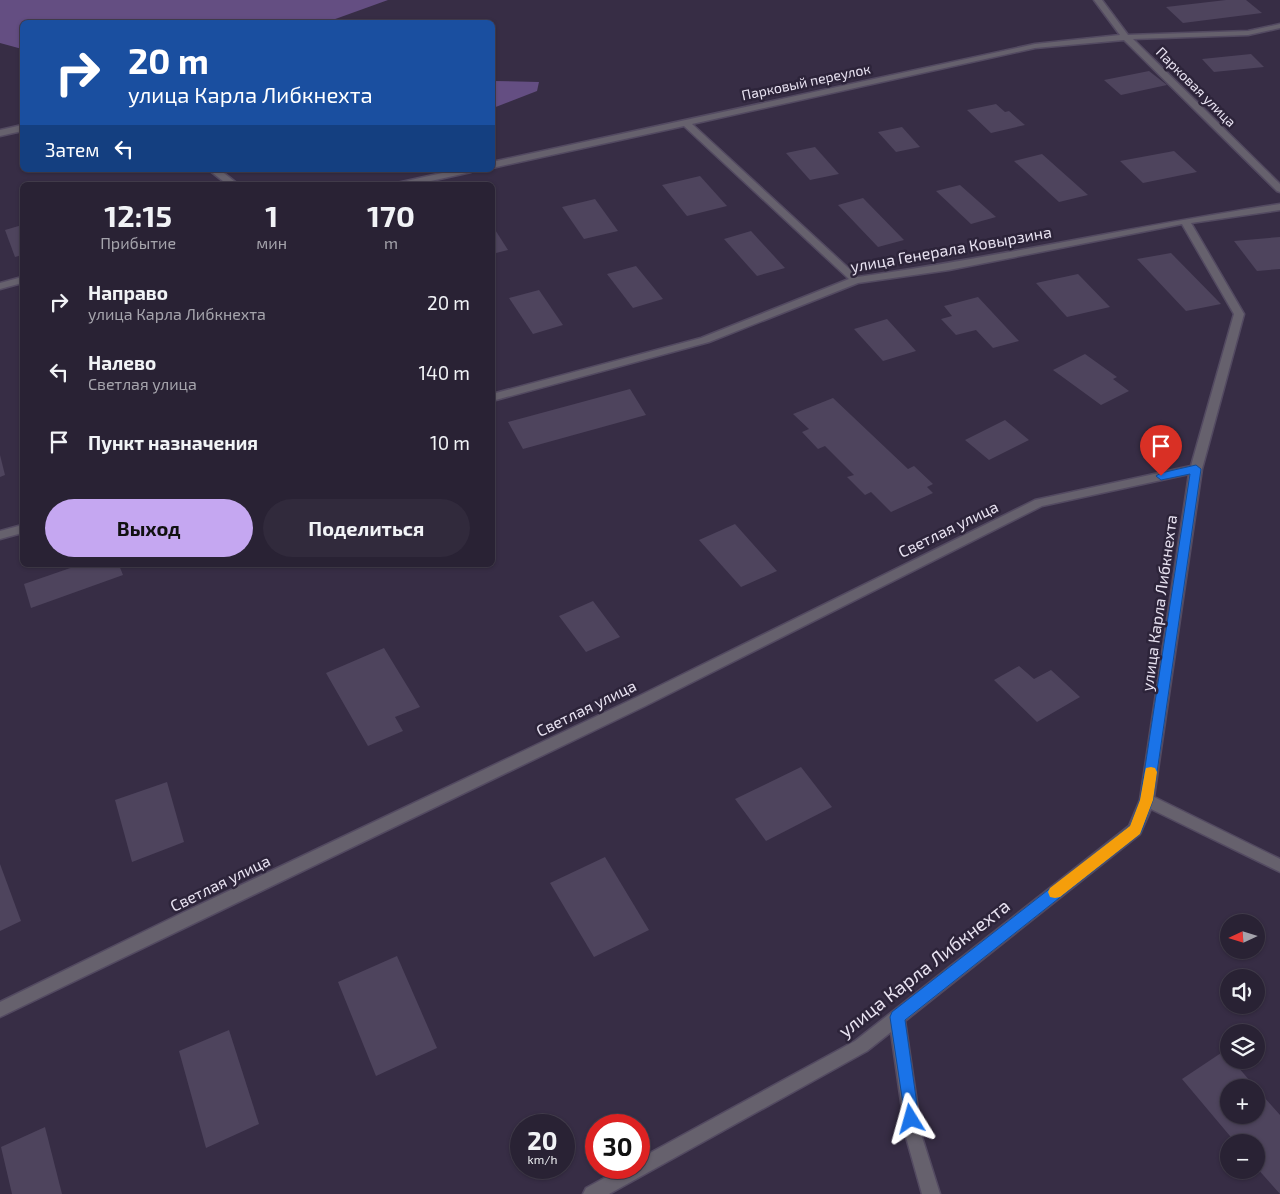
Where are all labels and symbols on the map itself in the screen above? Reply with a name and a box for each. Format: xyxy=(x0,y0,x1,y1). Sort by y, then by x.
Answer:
street label: Парковая улица xyxy=(1153,43,1240,130)
street label: Парковый переулок xyxy=(740,59,872,103)
street label: улица Генерала Ковырзина xyxy=(849,221,1053,277)
pin xyxy=(1140,425,1182,476)
street label: Светлая улица xyxy=(895,496,1001,562)
street label: улица Карла Либкнехта xyxy=(1137,514,1181,692)
street label: Светлая улица xyxy=(533,675,639,741)
street label: Светлая улица xyxy=(167,850,273,916)
street label: улица Карла Либкнехта xyxy=(833,894,1015,1042)
north arrow xyxy=(1220,914,1265,959)
position arrow xyxy=(884,1092,936,1144)
speed limit sign: 30 xyxy=(585,1114,650,1179)

